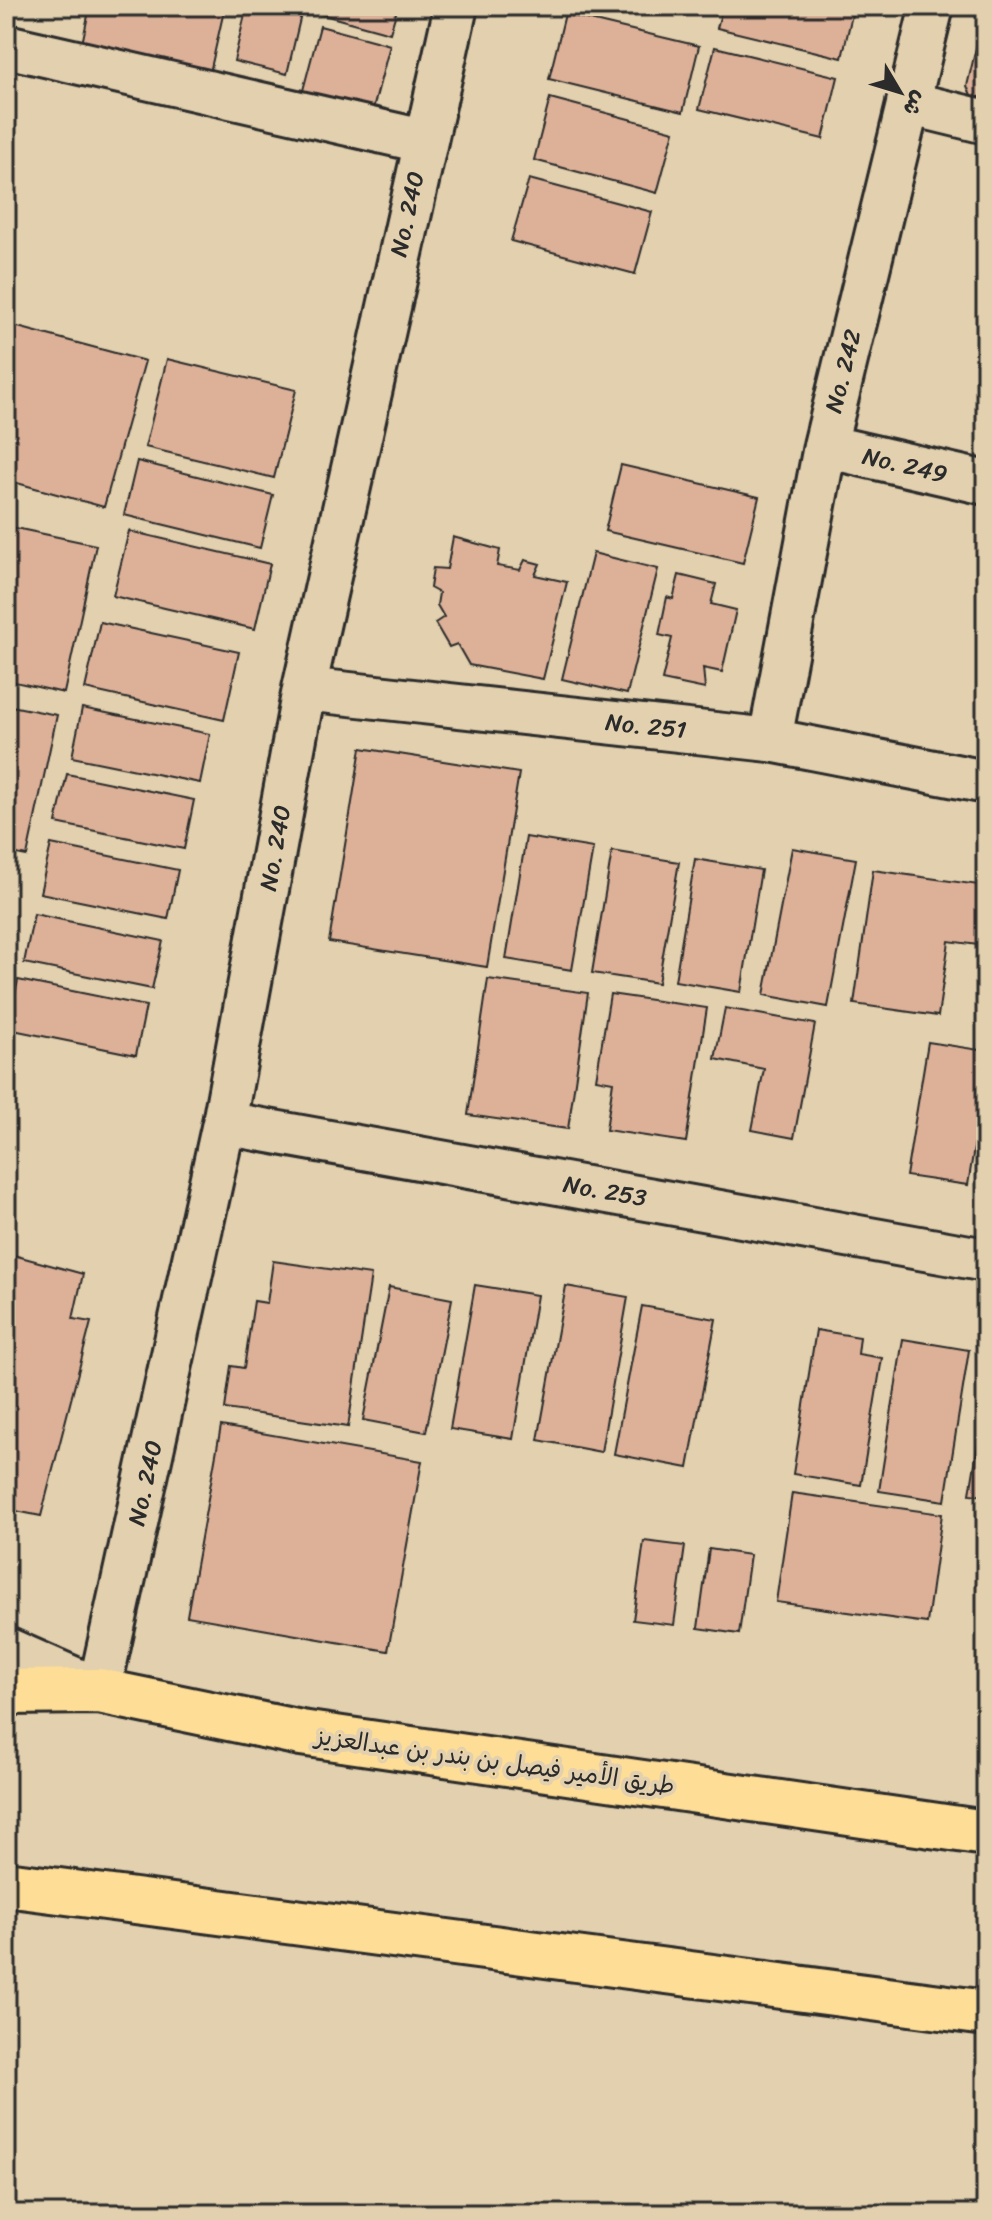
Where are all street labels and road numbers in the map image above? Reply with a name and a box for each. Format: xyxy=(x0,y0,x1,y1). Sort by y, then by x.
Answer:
street label: No. 240 xyxy=(377,167,437,261)
street label: No. 242 xyxy=(812,325,874,417)
street label: No. 249 xyxy=(858,435,952,495)
street label: No. 251 xyxy=(603,701,689,751)
street label: No. 240 xyxy=(247,802,303,894)
street label: No. 253 xyxy=(560,1163,650,1219)
street label: No. 240 xyxy=(115,1436,175,1530)
street label: طريق الأمير فيصل بن بندر بن عبدالعزيز xyxy=(311,1715,677,1807)

